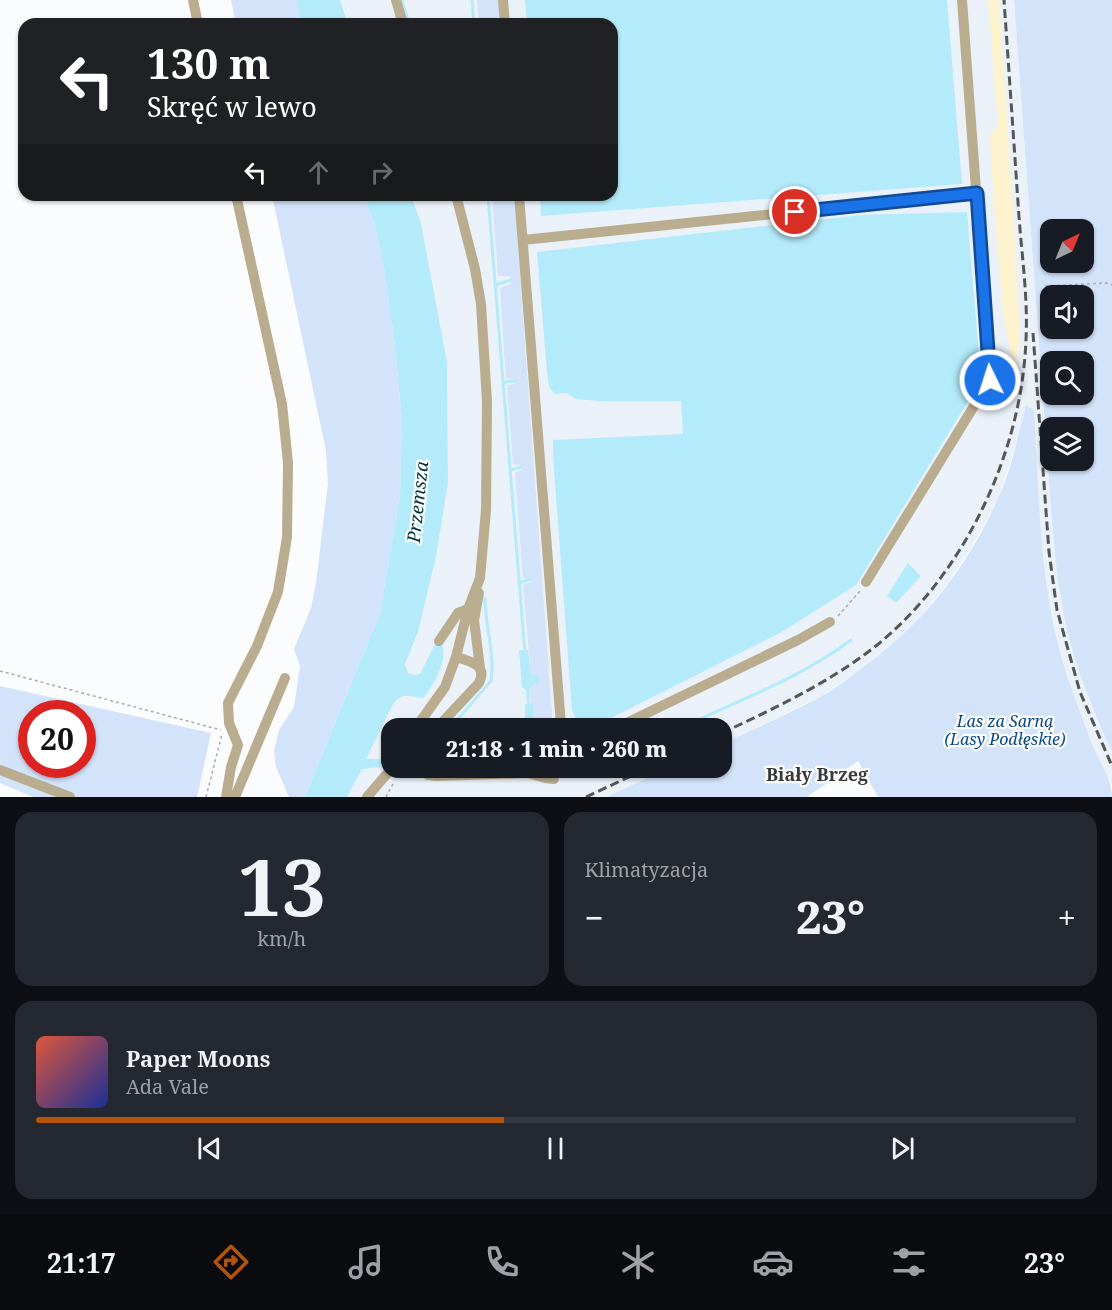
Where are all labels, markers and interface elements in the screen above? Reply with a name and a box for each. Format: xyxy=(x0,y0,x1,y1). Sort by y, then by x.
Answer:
text: 130 m xyxy=(147,34,271,91)
icon: left xyxy=(48,42,126,120)
text: Skręć w lewo xyxy=(147,88,317,125)
icon: left xyxy=(239,156,272,189)
icon: ahead xyxy=(302,156,335,189)
icon: right xyxy=(365,156,398,189)
pin xyxy=(769,186,820,237)
icon: arrive xyxy=(778,195,811,228)
north arrow xyxy=(1040,219,1094,273)
map controls xyxy=(1040,219,1094,471)
button: sound xyxy=(1040,285,1094,339)
position arrow xyxy=(958,348,1022,412)
button: search xyxy=(1040,351,1094,405)
button: layers xyxy=(1040,417,1094,471)
water label: Przemsza xyxy=(401,459,433,545)
speed limit sign: 20 xyxy=(18,700,96,778)
park label: Las za Sarną (Lasy Podłęskie) xyxy=(944,710,1066,750)
text: 21:18 · 1 min · 260 m xyxy=(446,733,667,763)
district label: Biały Brzeg xyxy=(766,762,869,786)
text: 13 xyxy=(238,833,326,939)
text: Klimatyzacja xyxy=(585,856,708,883)
text: 23° xyxy=(796,886,865,947)
text: − xyxy=(585,895,604,940)
text: + xyxy=(1058,895,1076,940)
text: km/h xyxy=(257,925,306,952)
text: Paper Moons xyxy=(126,1043,270,1073)
text: Ada Vale xyxy=(126,1073,209,1100)
icon: previous xyxy=(193,1132,226,1165)
icon: pause xyxy=(539,1132,572,1165)
icon: next xyxy=(886,1132,919,1165)
icon: directions xyxy=(210,1241,252,1283)
icon: music xyxy=(345,1241,387,1283)
icon: phone xyxy=(481,1241,523,1283)
icon: climate xyxy=(617,1241,659,1283)
icon: car xyxy=(752,1241,794,1283)
icon: filters xyxy=(888,1241,930,1283)
text: 21:17 xyxy=(47,1244,116,1281)
text: 23° xyxy=(1024,1244,1065,1281)

